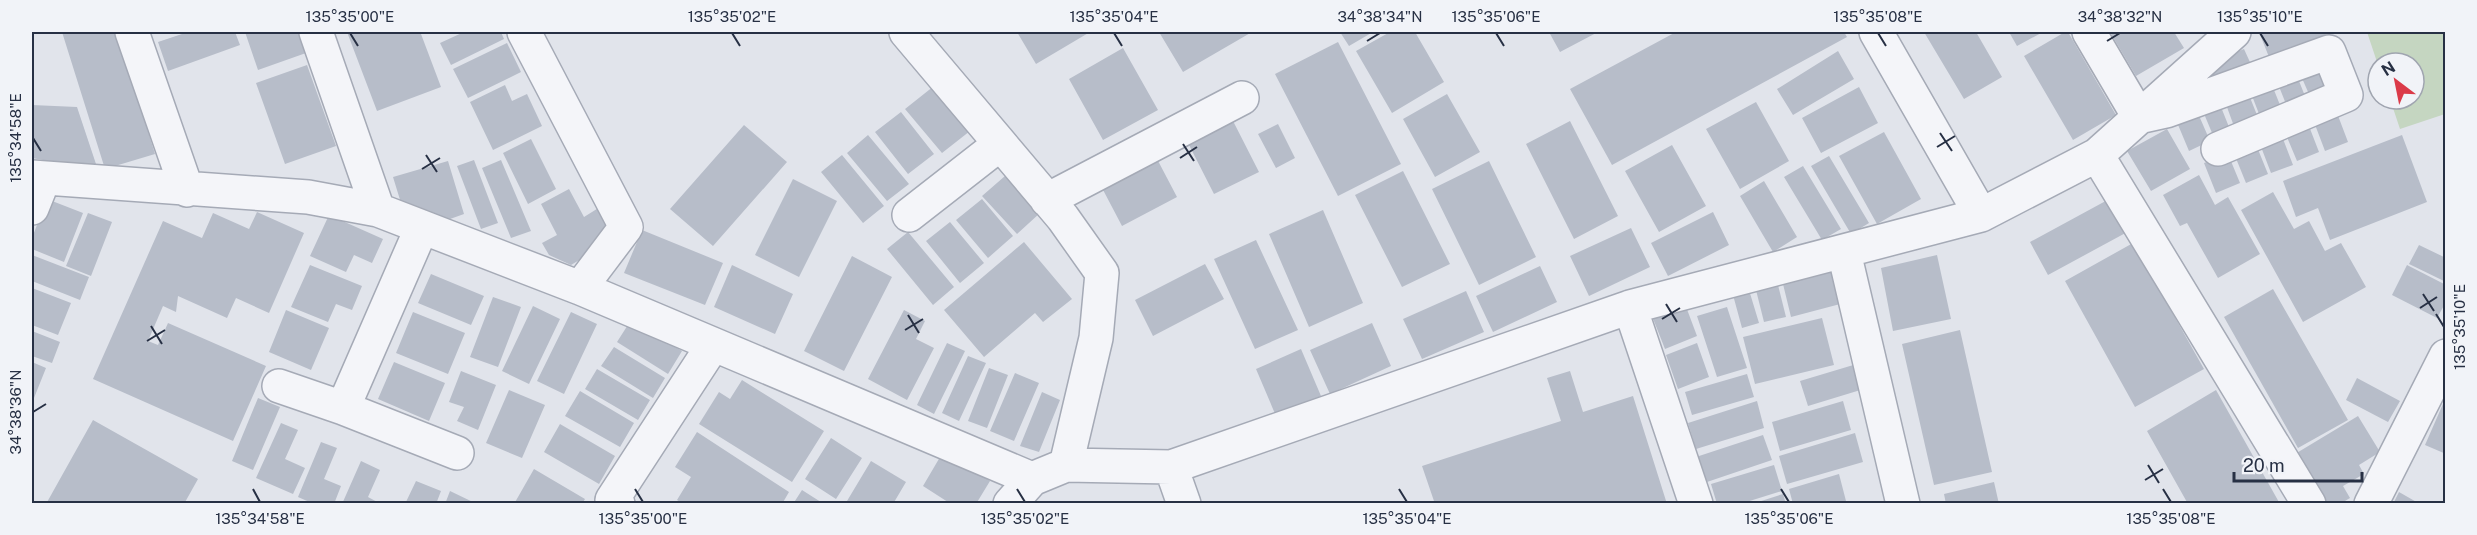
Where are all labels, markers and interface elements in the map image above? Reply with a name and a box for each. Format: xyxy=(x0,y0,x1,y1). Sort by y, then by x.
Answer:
text: 135°35'00"E xyxy=(306,8,394,25)
text: 135°35'02"E xyxy=(688,8,776,25)
text: 135°35'04"E xyxy=(1069,8,1159,25)
text: 34°38'34"N xyxy=(1337,8,1423,25)
text: 135°35'06"E xyxy=(1452,8,1541,25)
text: 135°35'08"E xyxy=(1833,8,1923,25)
text: 34°38'32"N xyxy=(2078,8,2162,25)
text: 135°35'10"E xyxy=(2217,8,2303,25)
north arrow xyxy=(2366,51,2426,111)
text: N xyxy=(2378,57,2399,80)
text: 135°34'58"E xyxy=(7,93,24,183)
text: 135°35'10"E xyxy=(2451,284,2468,370)
text: 34°38'36"N xyxy=(7,370,24,454)
scale bar xyxy=(2234,445,2362,483)
text: 20 m xyxy=(2243,455,2285,476)
text: 135°34'58"E xyxy=(215,510,305,527)
text: 135°35'00"E xyxy=(599,510,687,527)
text: 135°35'02"E xyxy=(981,510,1069,527)
text: 135°35'04"E xyxy=(1362,510,1452,527)
text: 135°35'06"E xyxy=(1745,510,1834,527)
text: 135°35'08"E xyxy=(2126,510,2216,527)

